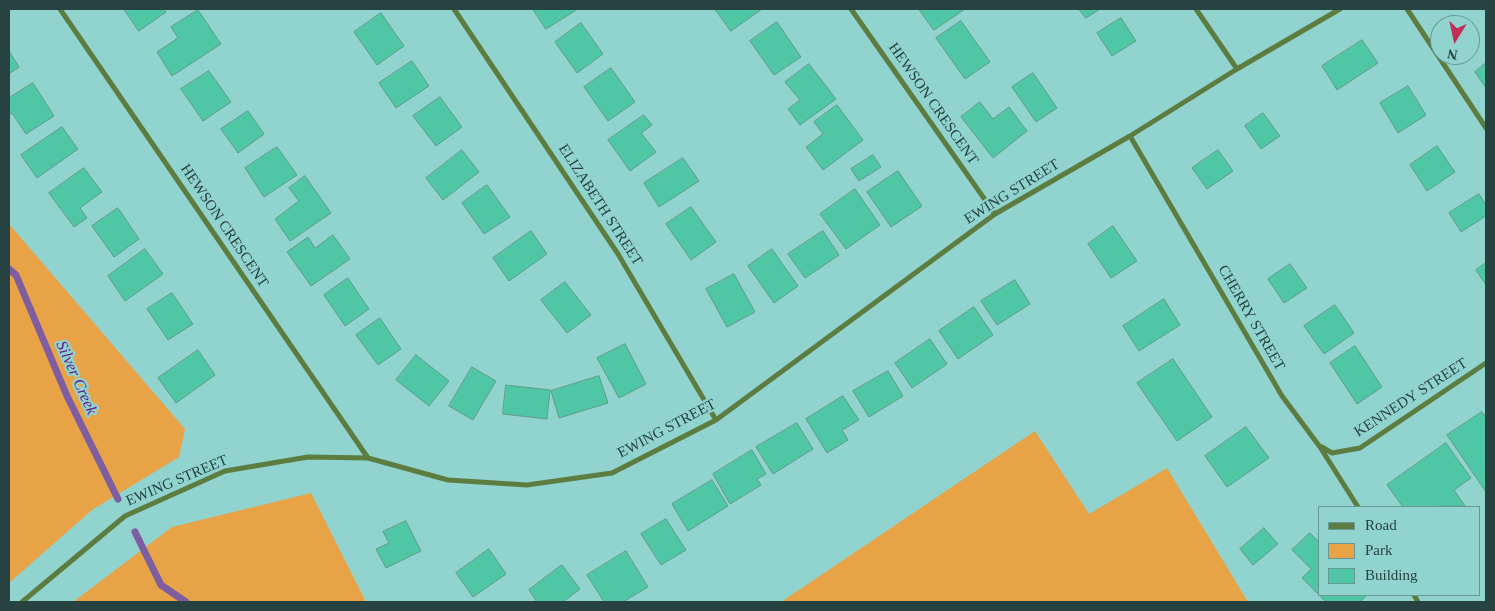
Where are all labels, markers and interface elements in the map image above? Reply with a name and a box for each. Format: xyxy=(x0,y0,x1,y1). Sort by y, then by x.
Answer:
north arrow xyxy=(1430,15,1480,65)
street label: HEWSON CRESCENT xyxy=(884,40,982,168)
text: N xyxy=(1446,46,1459,63)
street label: ELIZABETH STREET xyxy=(554,141,646,269)
street label: EWING STREET xyxy=(961,156,1063,228)
street label: HEWSON CRESCENT xyxy=(176,161,272,291)
street label: CHERRY STREET xyxy=(1214,262,1288,374)
water label: Silver Creek xyxy=(51,338,101,418)
street label: KENNEDY STREET xyxy=(1351,355,1471,441)
street label: EWING STREET xyxy=(615,396,719,462)
street label: EWING STREET xyxy=(123,451,231,511)
legend xyxy=(1318,506,1480,596)
text: Road xyxy=(1365,517,1397,533)
text: Park xyxy=(1365,542,1393,558)
text: Building xyxy=(1365,567,1418,583)

